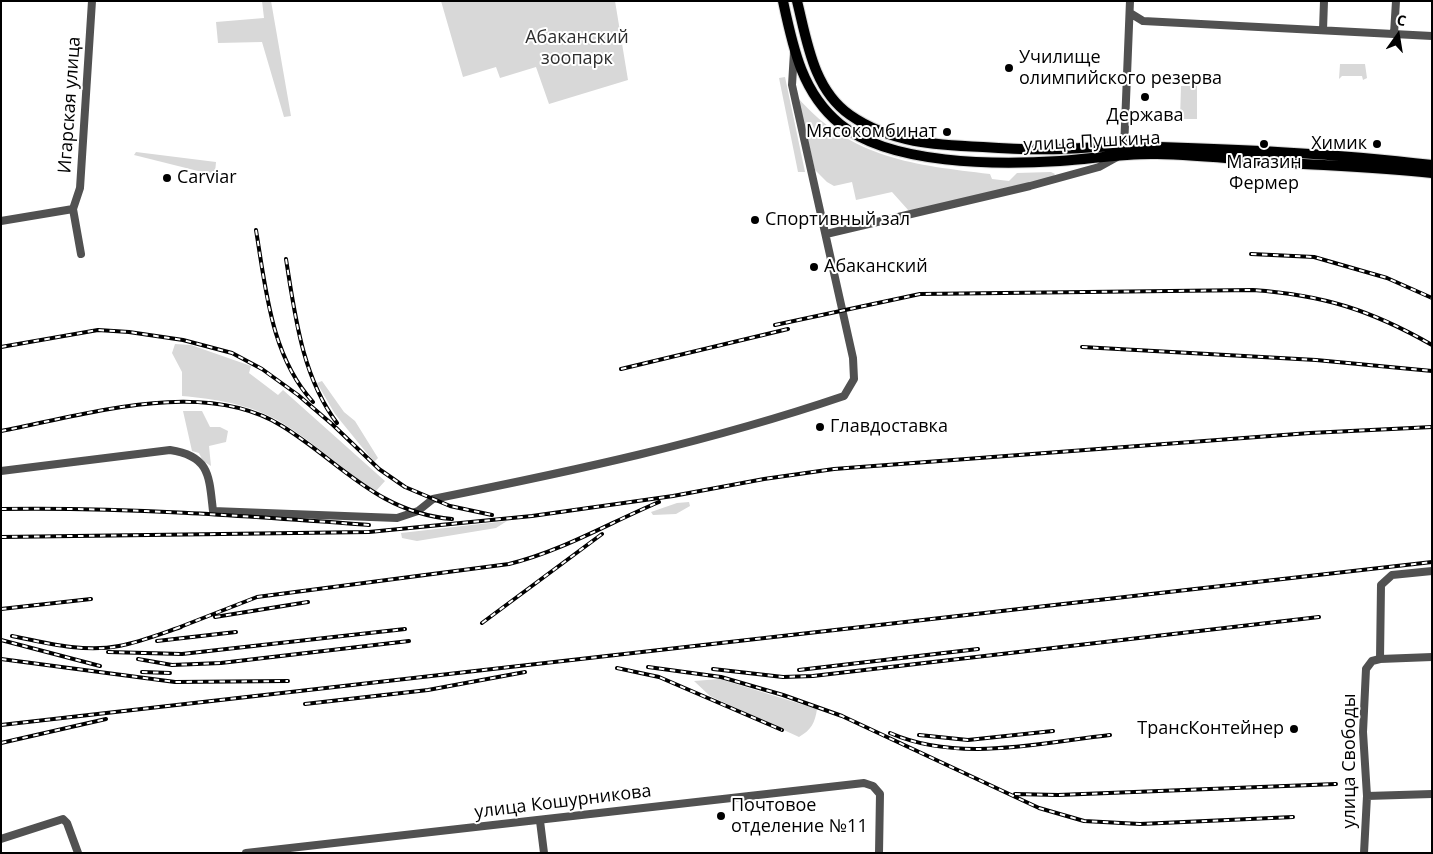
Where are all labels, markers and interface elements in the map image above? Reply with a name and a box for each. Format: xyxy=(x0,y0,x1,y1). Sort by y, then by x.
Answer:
north arrow xyxy=(1373,10,1423,60)
text: С xyxy=(1395,10,1408,30)
park label: Абаканский зоопарк xyxy=(525,27,629,70)
street label: Игарская улица xyxy=(54,36,86,174)
place label: Училище олимпийского резерва xyxy=(1019,47,1222,90)
marker: Училище олимпийского резерва xyxy=(1003,62,1015,74)
marker: Держава xyxy=(1139,91,1151,103)
place label: Держава xyxy=(1106,105,1184,127)
place label: Мясокомбинат xyxy=(806,121,937,143)
marker: Мясокомбинат xyxy=(941,126,953,138)
street label: улица Пушкина xyxy=(1023,128,1161,156)
place label: Химик xyxy=(1311,133,1367,155)
marker: Магазин Фермер xyxy=(1258,138,1270,150)
marker: Химик xyxy=(1371,138,1383,150)
place label: Магазин Фермер xyxy=(1226,152,1302,194)
place label: Carviar xyxy=(177,167,237,189)
marker: Carviar xyxy=(161,172,173,184)
place label: Спортивный зал xyxy=(765,209,910,231)
marker: Спортивный зал xyxy=(749,214,761,226)
place label: Абаканский xyxy=(824,256,928,278)
marker: Абаканский xyxy=(808,261,820,273)
place label: Главдоставка xyxy=(830,416,948,438)
marker: Главдоставка xyxy=(814,421,826,433)
street label: улица Свободы xyxy=(1339,694,1361,828)
place label: ТрансКонтейнер xyxy=(1137,718,1284,740)
marker: ТрансКонтейнер xyxy=(1288,723,1300,735)
street label: улица Кошурникова xyxy=(473,780,653,824)
place label: Почтовое отделение №11 xyxy=(731,795,868,838)
marker: Почтовое отделение №11 xyxy=(715,810,727,822)

